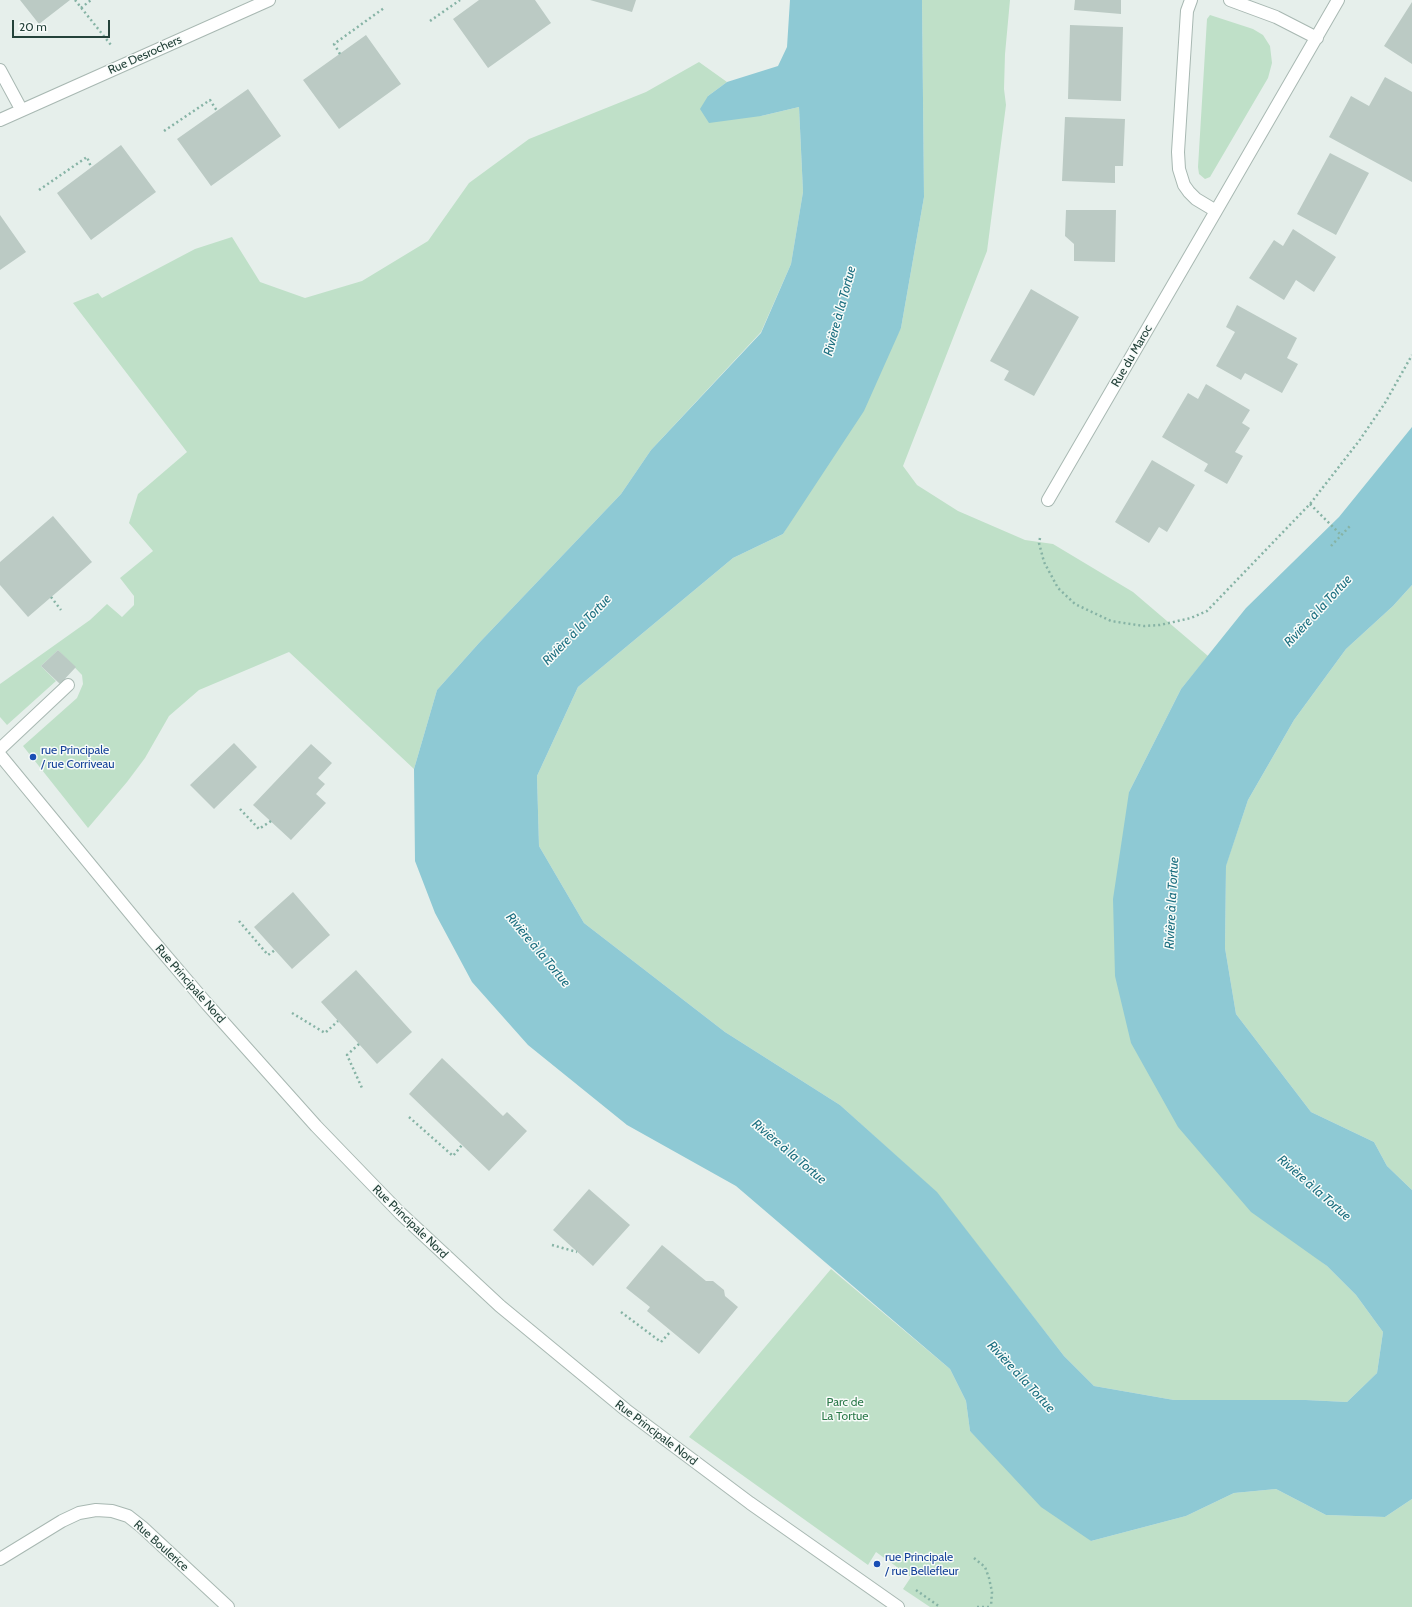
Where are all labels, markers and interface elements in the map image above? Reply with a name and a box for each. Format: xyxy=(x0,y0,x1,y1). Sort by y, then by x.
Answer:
scale bar xyxy=(14,12,112,38)
text: 20 m xyxy=(19,19,47,34)
street label: Rue Desrochers xyxy=(106,32,184,78)
water label: Rivière à la Tortue xyxy=(821,264,859,358)
street label: Rue du Maroc xyxy=(1109,323,1155,389)
water label: Rivière à la Tortue xyxy=(1281,572,1355,650)
water label: Rivière à la Tortue xyxy=(539,591,615,669)
place label: rue Principale / rue Corriveau xyxy=(41,743,114,771)
marker: rue Principale / rue Corriveau xyxy=(28,752,38,762)
water label: Rivière à la Tortue xyxy=(1162,857,1182,949)
water label: Rivière à la Tortue xyxy=(502,910,574,990)
street label: Rue Principale Nord xyxy=(152,942,228,1026)
water label: Rivière à la Tortue xyxy=(749,1116,829,1188)
water label: Rivière à la Tortue xyxy=(1274,1152,1354,1224)
street label: Rue Principale Nord xyxy=(369,1182,451,1262)
water label: Rivière à la Tortue xyxy=(984,1338,1058,1416)
park label: Parc de La Tortue xyxy=(822,1395,868,1423)
street label: Rue Principale Nord xyxy=(612,1397,700,1469)
street label: Rue Boulerice xyxy=(131,1518,191,1574)
place label: rue Principale / rue Bellefleur xyxy=(885,1550,959,1578)
marker: rue Principale / rue Bellefleur xyxy=(872,1559,882,1569)

